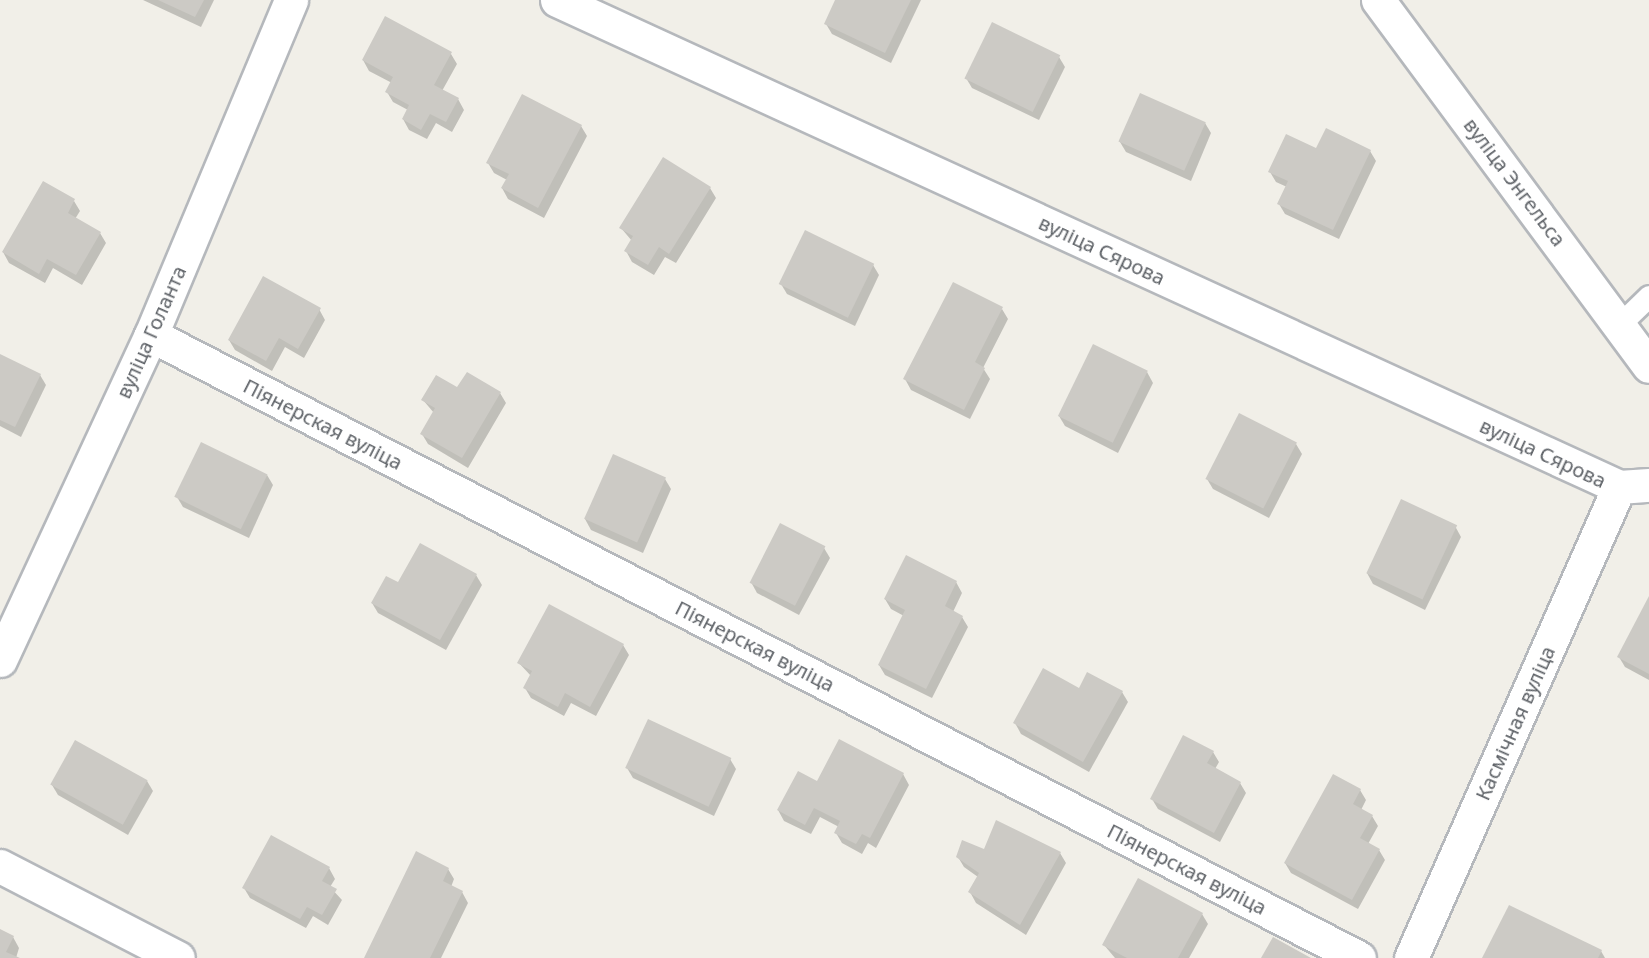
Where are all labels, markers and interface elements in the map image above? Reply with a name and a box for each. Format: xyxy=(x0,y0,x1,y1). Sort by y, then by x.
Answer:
street label: вуліца Энгельса xyxy=(1459,113,1571,251)
street label: вуліца Сярова xyxy=(1035,210,1169,290)
street label: вуліца Голанта xyxy=(111,262,191,402)
street label: Піянерская вуліца xyxy=(239,374,407,474)
street label: вуліца Сярова xyxy=(1476,413,1610,493)
street label: Піянерская вуліца xyxy=(671,596,839,696)
street label: Касмічная вуліца xyxy=(1470,642,1560,804)
street label: Піянерская вуліца xyxy=(1103,819,1271,919)

